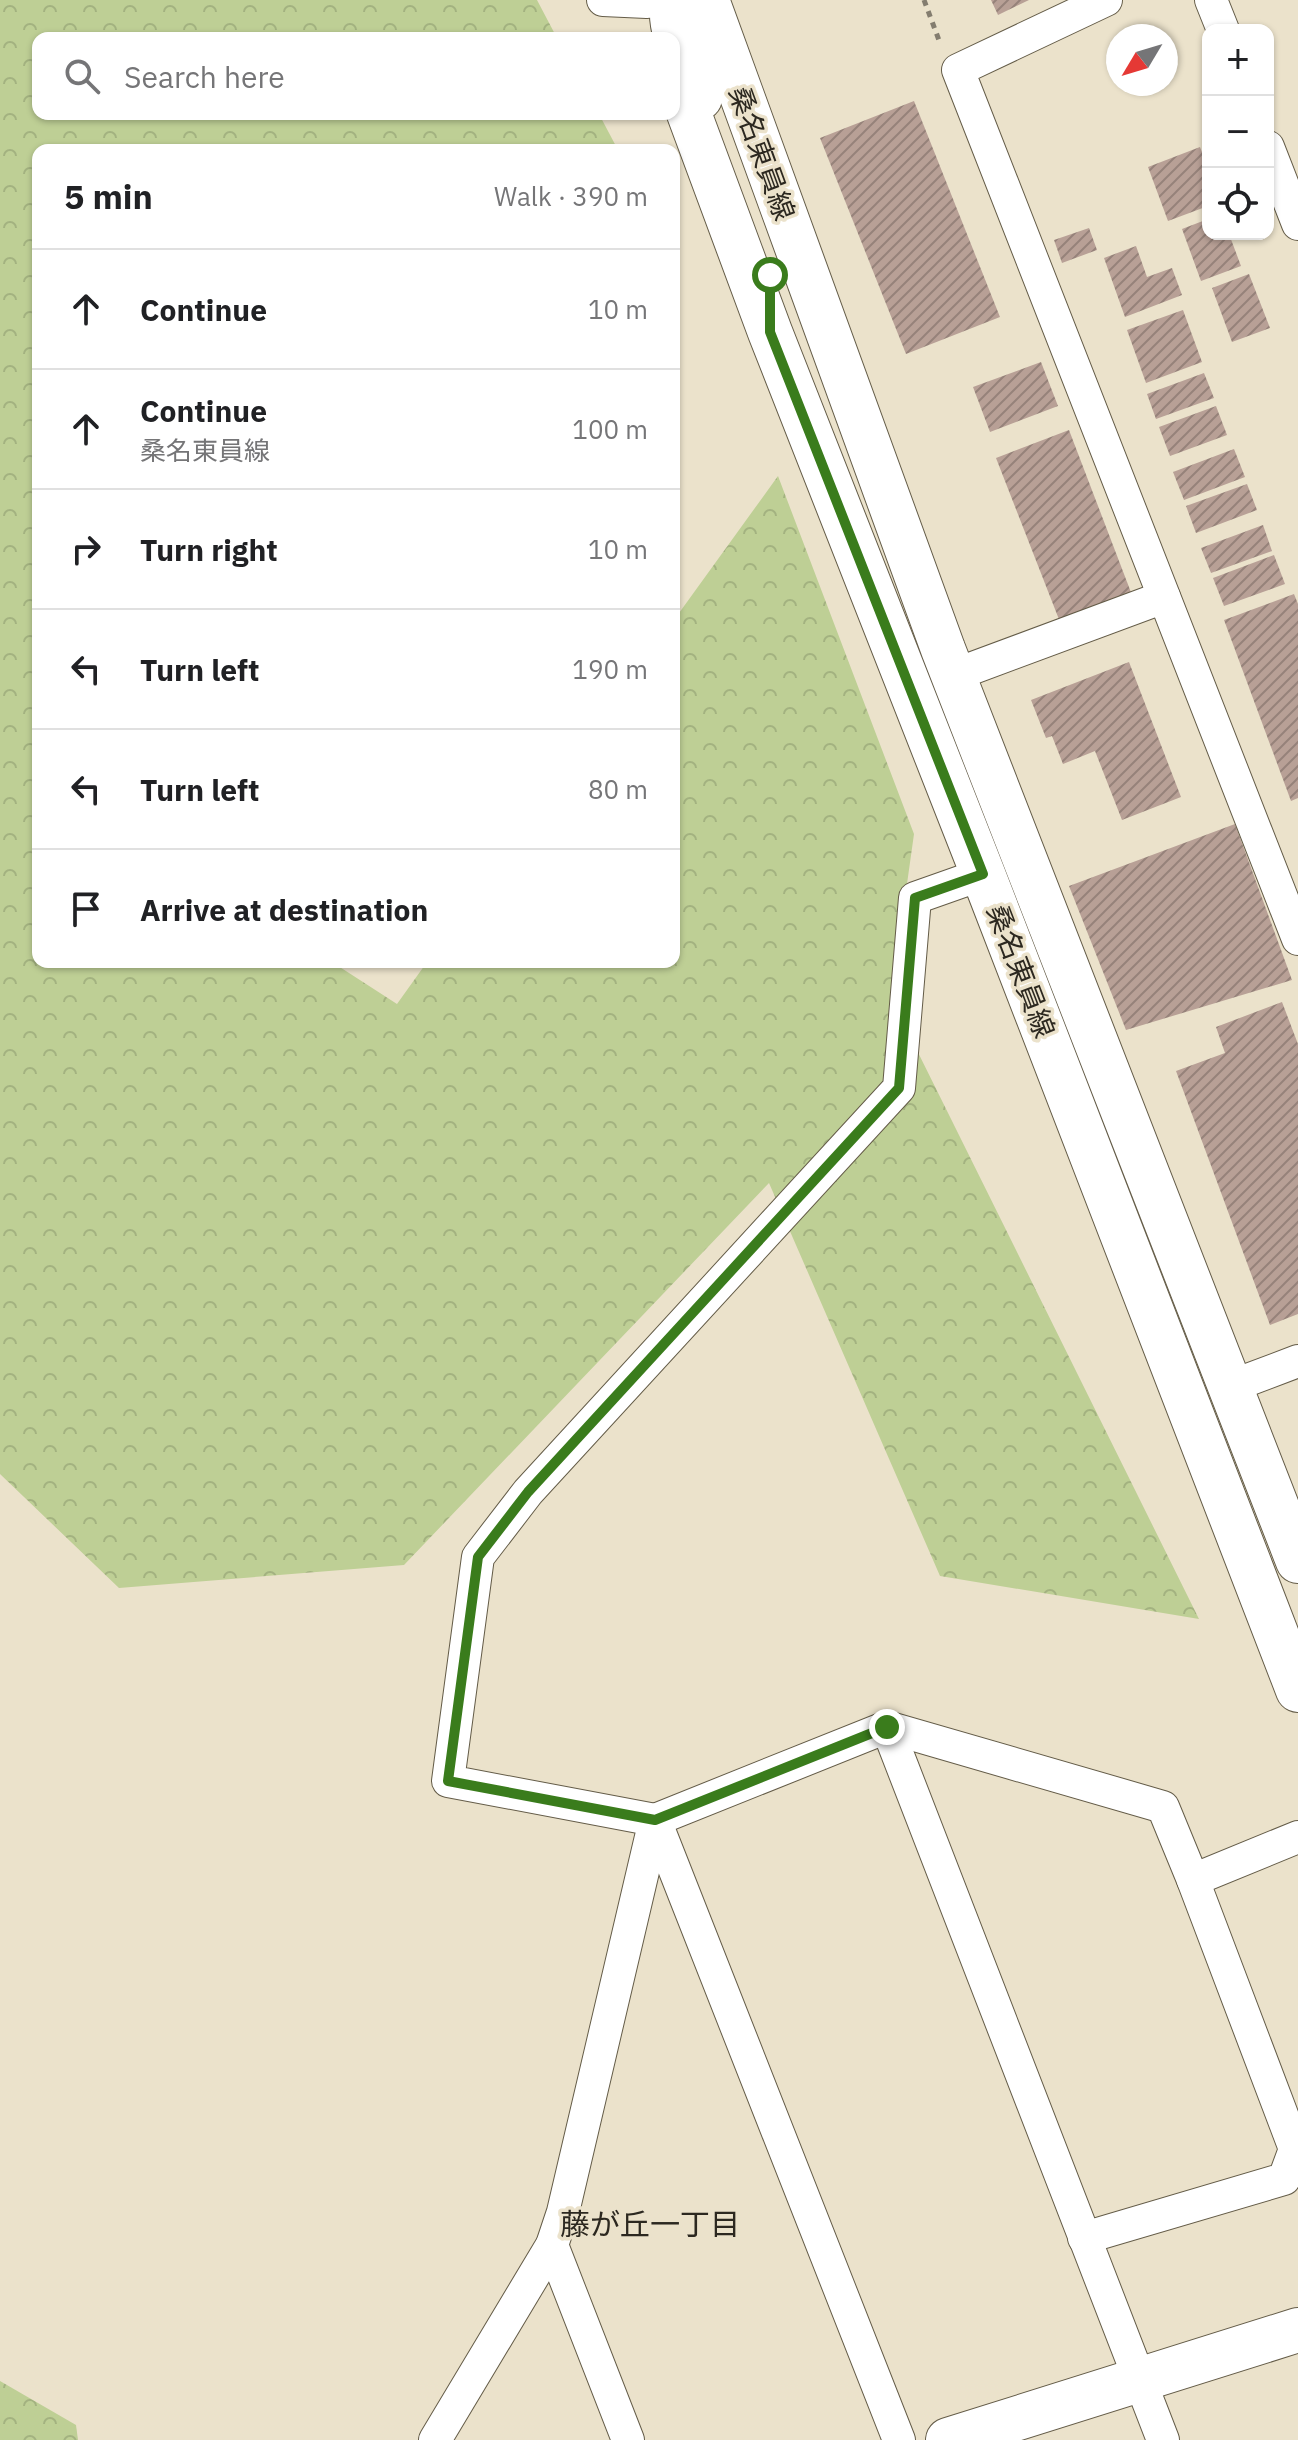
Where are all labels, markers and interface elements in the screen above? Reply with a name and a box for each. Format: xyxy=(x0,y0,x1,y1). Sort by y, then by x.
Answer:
north arrow xyxy=(1106,24,1178,96)
map controls xyxy=(1202,24,1274,240)
button: + xyxy=(1202,24,1274,96)
search box xyxy=(32,32,680,120)
icon: search xyxy=(60,54,104,98)
text: Search here xyxy=(124,57,285,96)
street label: 桑名東員線 xyxy=(721,81,804,225)
button: − xyxy=(1202,96,1274,168)
button: locate xyxy=(1202,168,1274,240)
text: 5 min xyxy=(64,174,153,218)
text: Walk · 390 m xyxy=(494,179,648,213)
route start xyxy=(752,257,788,293)
icon: ahead xyxy=(64,287,108,331)
text: Continue xyxy=(140,290,267,329)
text: 10 m xyxy=(588,292,648,326)
text: Continue xyxy=(140,391,267,430)
icon: ahead xyxy=(64,407,108,451)
text: 100 m xyxy=(572,412,648,446)
text: 桑名東員線 xyxy=(140,433,270,467)
icon: right xyxy=(64,527,108,571)
text: Turn right xyxy=(140,530,278,569)
text: 10 m xyxy=(588,532,648,566)
icon: left xyxy=(64,647,108,691)
text: Turn left xyxy=(140,650,259,689)
text: 190 m xyxy=(572,652,648,686)
icon: left xyxy=(64,767,108,811)
text: Turn left xyxy=(140,770,259,809)
text: 80 m xyxy=(588,772,648,806)
icon: arrive xyxy=(64,887,108,931)
text: Arrive at destination xyxy=(140,890,428,929)
street label: 桑名東員線 xyxy=(979,899,1064,1043)
route end xyxy=(869,1709,905,1745)
district label: 藤が丘一丁目 xyxy=(560,2204,740,2243)

